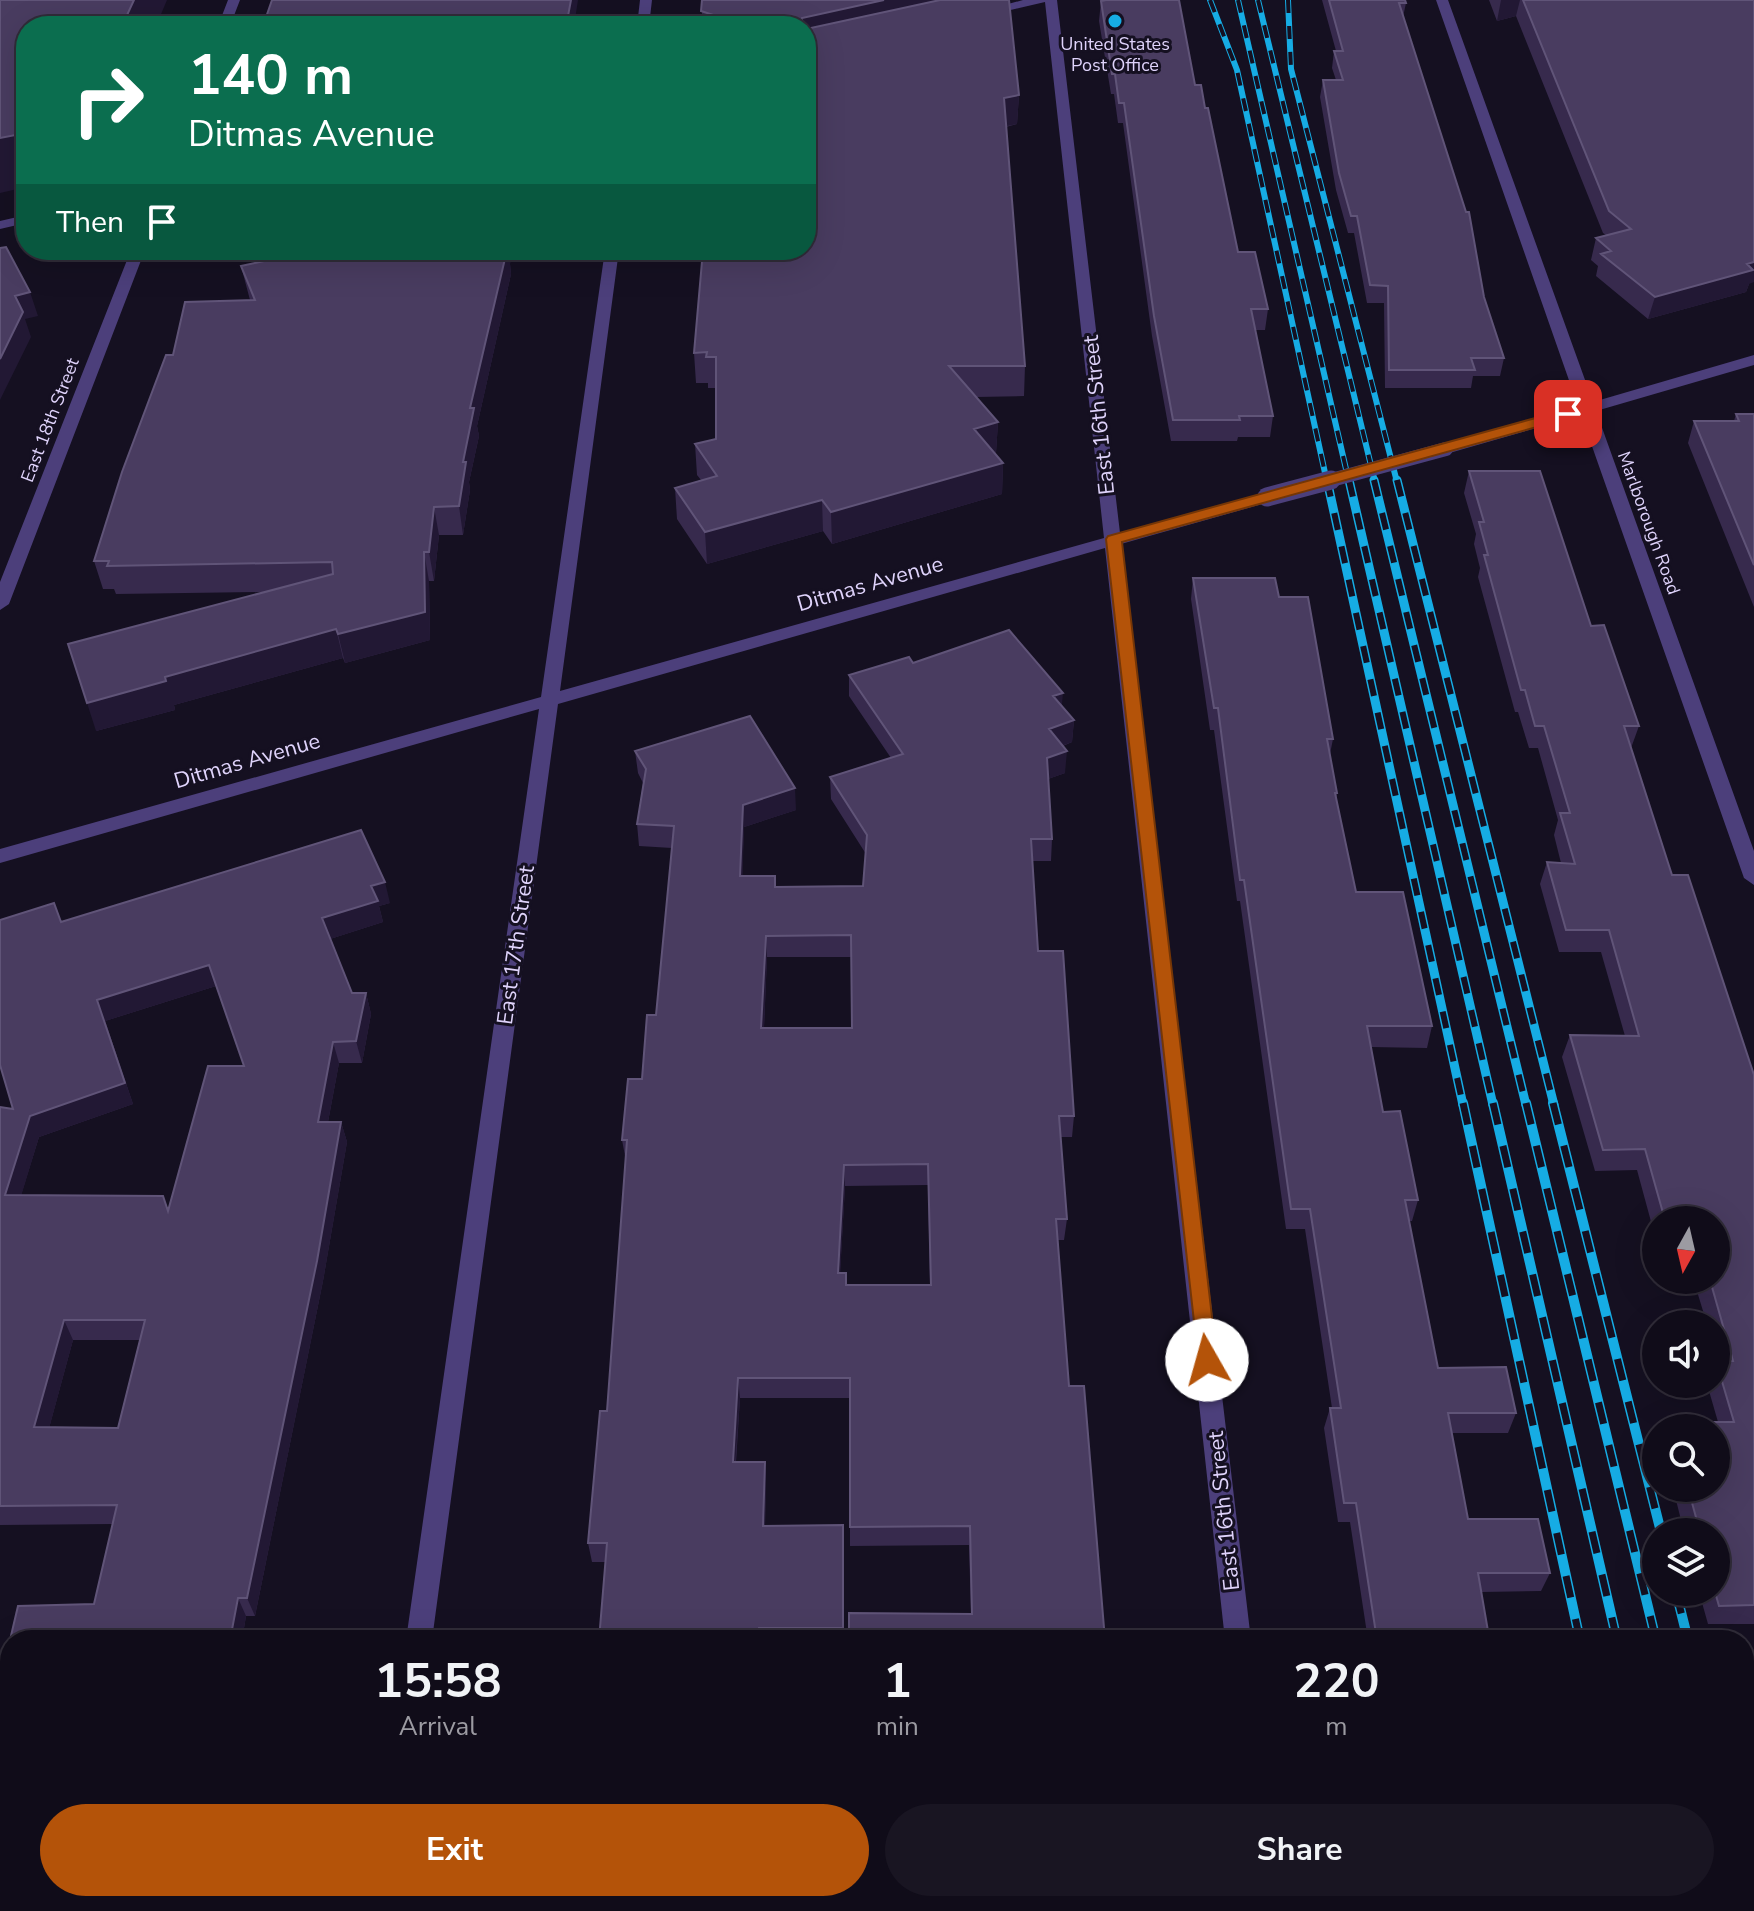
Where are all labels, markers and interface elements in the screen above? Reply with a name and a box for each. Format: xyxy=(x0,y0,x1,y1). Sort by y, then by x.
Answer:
marker: United States Post Office xyxy=(1106,12,1124,30)
place label: United States Post Office xyxy=(1060,32,1170,77)
text: 140 m xyxy=(188,37,353,114)
icon: right xyxy=(56,48,160,152)
text: Ditmas Avenue xyxy=(188,110,435,159)
icon: arrive xyxy=(140,200,184,244)
text: Then xyxy=(56,202,124,243)
street label: East 16th Street xyxy=(1076,333,1122,496)
street label: East 18th Street xyxy=(15,354,85,486)
pin xyxy=(1534,380,1602,448)
icon: arrive xyxy=(1546,392,1590,436)
street label: Marlborough Road xyxy=(1612,448,1686,598)
street label: Ditmas Avenue xyxy=(793,549,947,619)
street label: Ditmas Avenue xyxy=(170,726,324,796)
street label: East 17th Street xyxy=(490,863,542,1027)
north arrow xyxy=(1642,1206,1730,1294)
map controls xyxy=(1642,1206,1730,1606)
button: sound xyxy=(1642,1310,1730,1398)
position arrow xyxy=(1165,1318,1249,1402)
button: search xyxy=(1642,1414,1730,1502)
street label: East 16th Street xyxy=(1201,1429,1247,1592)
button: layers xyxy=(1642,1518,1730,1606)
text: 15:58 xyxy=(374,1648,501,1714)
text: 1 xyxy=(883,1648,912,1714)
text: 220 xyxy=(1293,1648,1380,1714)
text: Arrival xyxy=(399,1709,477,1744)
text: min xyxy=(876,1709,919,1744)
text: m xyxy=(1325,1709,1348,1744)
button: Exit xyxy=(40,1804,869,1896)
button: Share xyxy=(885,1804,1714,1896)

